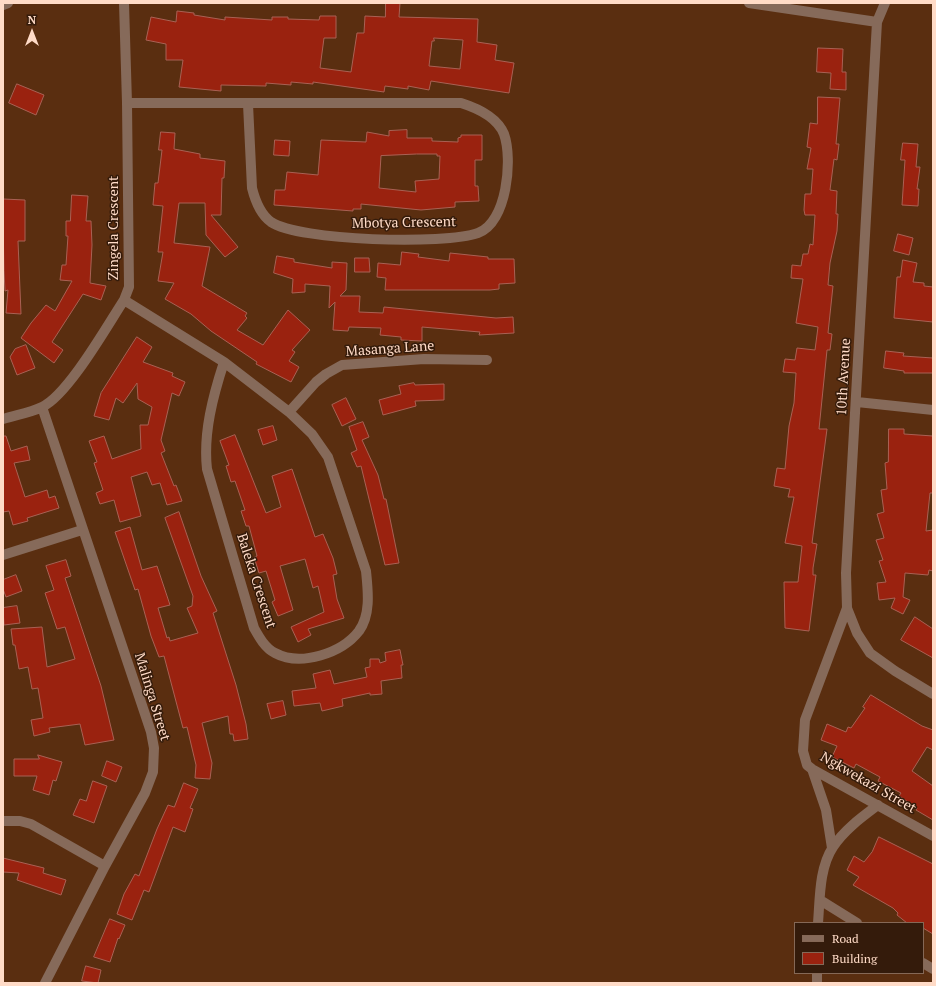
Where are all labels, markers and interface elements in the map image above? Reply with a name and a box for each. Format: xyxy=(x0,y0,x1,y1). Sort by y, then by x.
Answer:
north arrow xyxy=(12,12,52,52)
text: N xyxy=(28,13,36,27)
street label: Zingela Crescent xyxy=(106,176,122,280)
street label: Mbotya Crescent xyxy=(352,214,456,232)
street label: Masanga Lane xyxy=(345,338,435,360)
street label: 10th Avenue xyxy=(834,338,854,416)
street label: Baleka Crescent xyxy=(233,531,279,631)
street label: Malinga Street xyxy=(131,651,173,743)
street label: Ngkwekazi Street xyxy=(817,749,919,817)
legend xyxy=(794,922,924,974)
text: Road xyxy=(832,931,859,946)
text: Building xyxy=(832,951,877,966)

